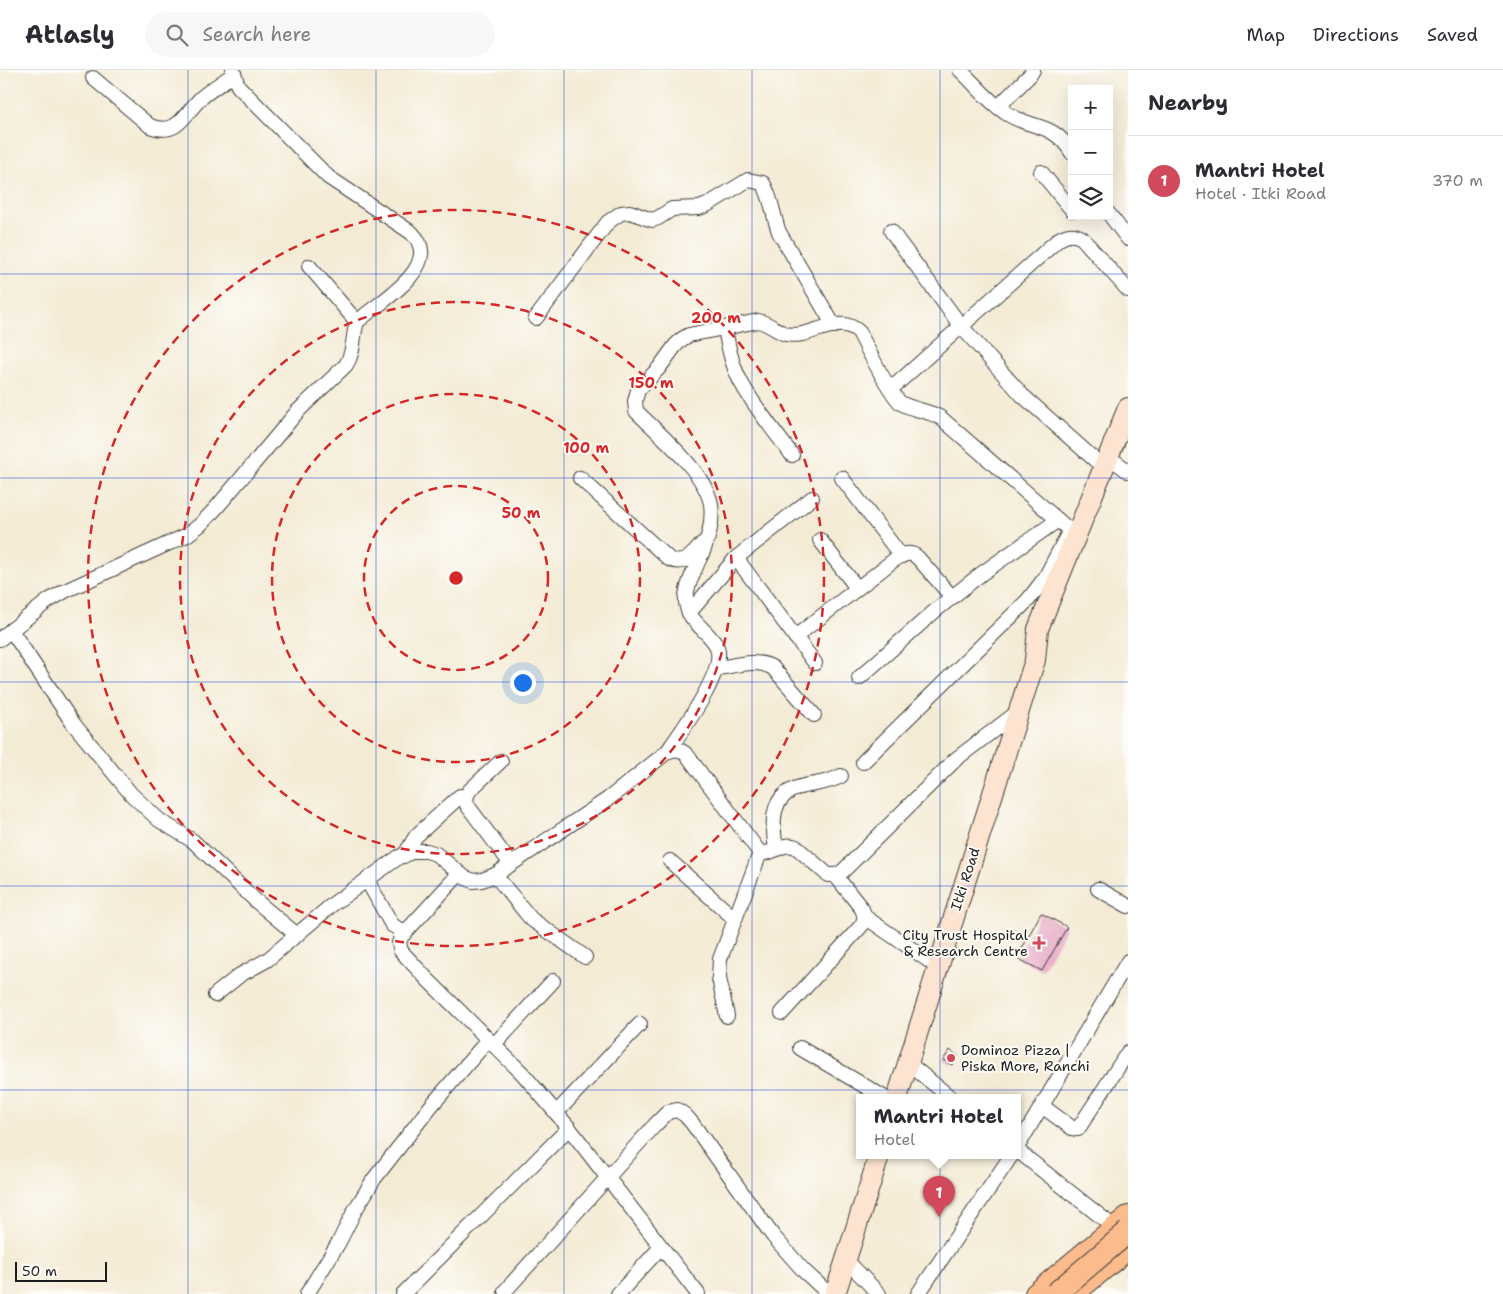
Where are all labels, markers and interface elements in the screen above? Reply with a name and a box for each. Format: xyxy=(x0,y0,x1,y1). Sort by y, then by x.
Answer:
search box xyxy=(145,12,495,57)
text: Atlasly xyxy=(25,19,115,51)
icon: search xyxy=(163,21,191,49)
text: Search here xyxy=(203,22,311,47)
text: Map xyxy=(1247,23,1285,47)
text: Directions xyxy=(1313,23,1399,47)
text: Saved xyxy=(1427,23,1478,47)
map controls xyxy=(1068,85,1113,220)
button: + xyxy=(1068,85,1113,130)
text: Nearby xyxy=(1148,89,1228,117)
button: − xyxy=(1068,130,1113,175)
text: Mantri Hotel xyxy=(1195,158,1324,183)
text: 1 xyxy=(1160,170,1168,191)
text: 370 m xyxy=(1432,170,1483,191)
button: layers xyxy=(1068,175,1113,220)
text: Hotel · Itki Road xyxy=(1195,183,1326,204)
text: 200 m xyxy=(691,308,741,328)
text: 150 m xyxy=(628,373,674,393)
text: 100 m xyxy=(563,438,609,458)
text: 50 m xyxy=(502,503,541,523)
centre of rings xyxy=(447,569,465,587)
your location xyxy=(510,670,536,696)
street label: Itki Road xyxy=(946,845,984,913)
place label: City Trust Hospital & Research Centre xyxy=(903,926,1029,960)
marker: City Trust Hospital & Research Centre xyxy=(1032,936,1046,950)
place label: Dominoz Pizza | Piska More, Ranchi xyxy=(961,1041,1090,1075)
marker: Dominoz Pizza | Piska More, Ranchi xyxy=(945,1052,957,1064)
popup xyxy=(856,1094,1021,1159)
text: Mantri Hotel xyxy=(874,1104,1003,1129)
text: Hotel xyxy=(874,1129,915,1150)
pin: 1 xyxy=(923,1176,955,1217)
scale bar xyxy=(15,1259,108,1282)
text: 50 m xyxy=(22,1262,57,1280)

